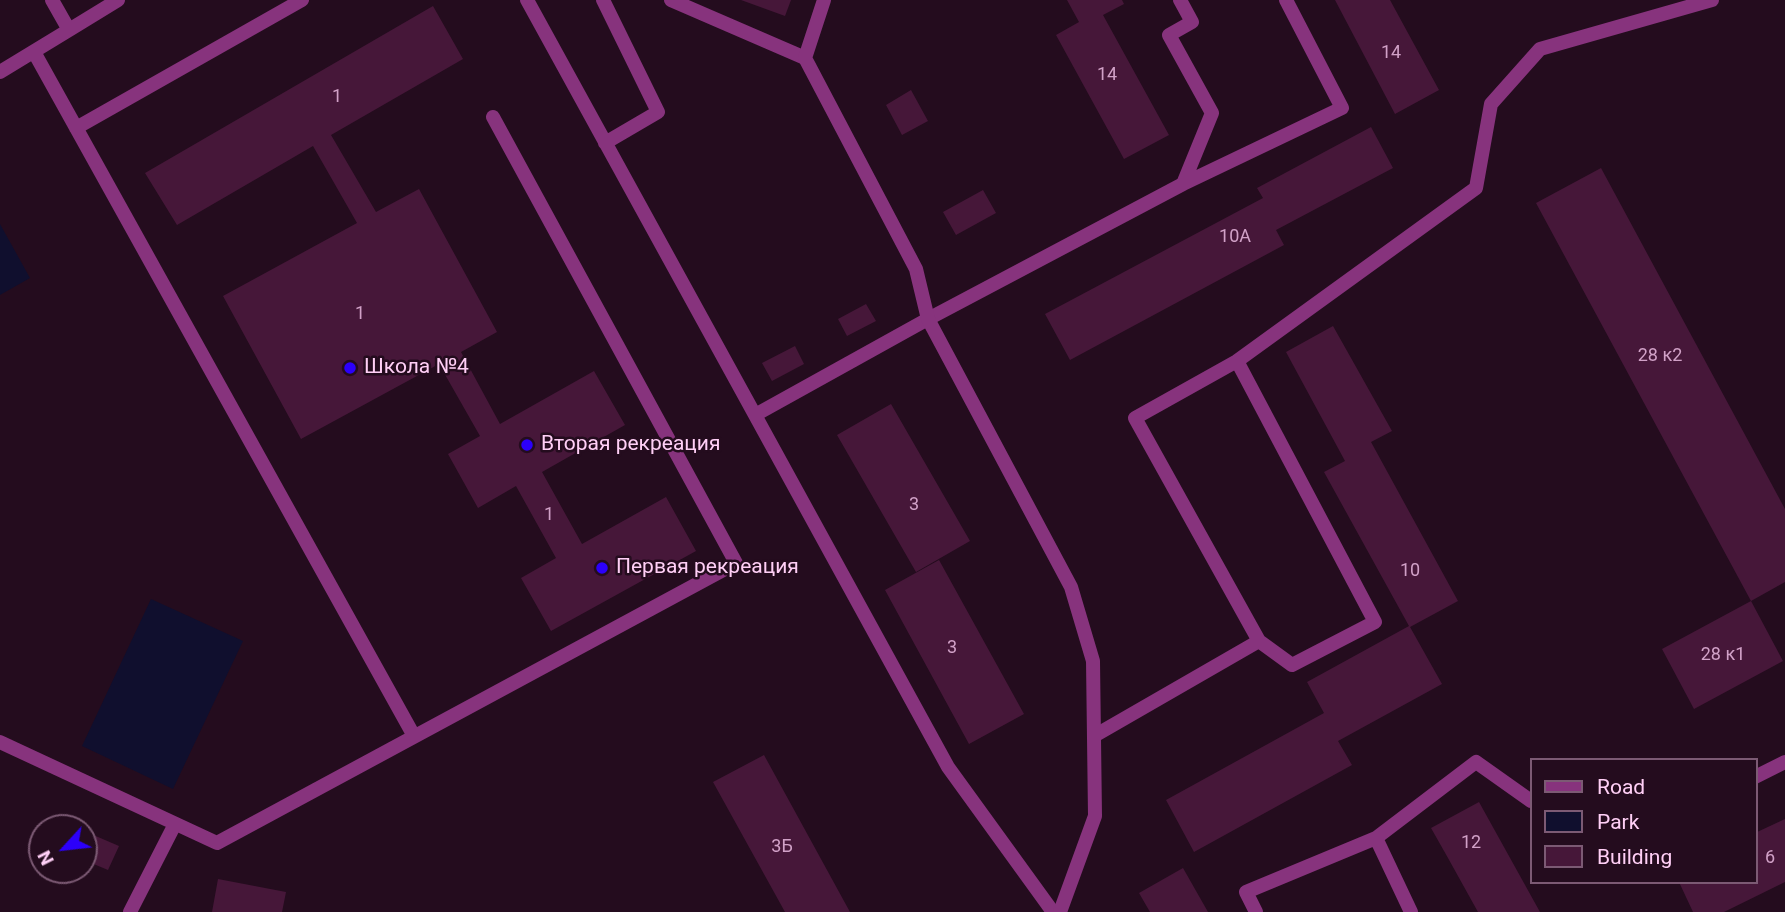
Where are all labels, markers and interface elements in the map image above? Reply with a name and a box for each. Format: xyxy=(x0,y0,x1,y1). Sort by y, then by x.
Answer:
house number: 14 xyxy=(1381,42,1401,64)
house number: 14 xyxy=(1097,64,1117,86)
house number: 1 xyxy=(332,86,342,108)
house number: 10А xyxy=(1219,226,1251,248)
house number: 1 xyxy=(355,303,365,325)
house number: 28 к2 xyxy=(1638,345,1682,367)
place label: Школа №4 xyxy=(364,355,469,381)
marker: Школа №4 xyxy=(342,360,358,376)
place label: Вторая рекреация xyxy=(541,432,720,458)
marker: Вторая рекреация xyxy=(519,437,535,453)
house number: 3 xyxy=(909,494,919,516)
house number: 1 xyxy=(544,504,554,526)
place label: Первая рекреация xyxy=(616,555,799,581)
marker: Первая рекреация xyxy=(594,560,610,576)
house number: 10 xyxy=(1400,560,1420,582)
house number: 3 xyxy=(947,637,957,659)
house number: 28 к1 xyxy=(1701,644,1745,666)
legend xyxy=(1530,758,1757,884)
text: Road xyxy=(1597,775,1645,799)
text: Park xyxy=(1597,810,1639,834)
north arrow xyxy=(28,814,98,884)
house number: 12 xyxy=(1461,832,1481,854)
house number: 3Б xyxy=(771,836,793,858)
text: Building xyxy=(1597,845,1672,869)
text: N xyxy=(32,847,59,869)
house number: 6 xyxy=(1765,847,1775,869)

